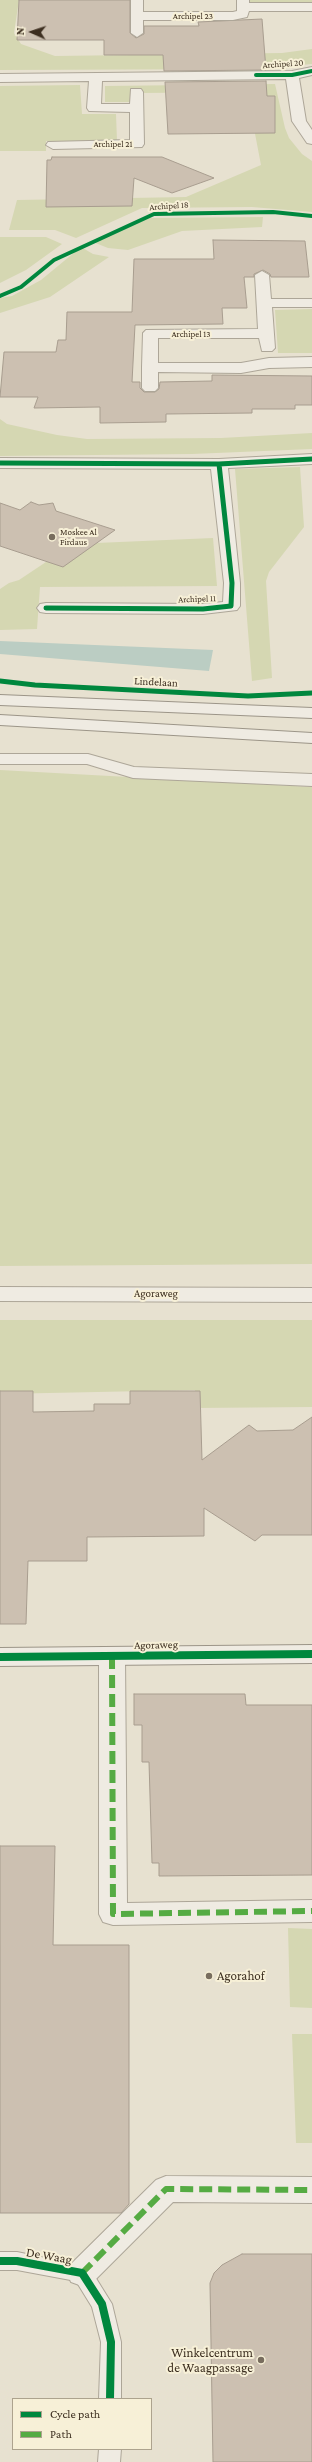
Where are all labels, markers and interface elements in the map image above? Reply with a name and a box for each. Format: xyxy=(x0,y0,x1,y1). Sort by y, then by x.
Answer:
street label: Archipel 23 xyxy=(173,11,213,21)
north arrow xyxy=(12,12,52,52)
text: N xyxy=(14,27,26,35)
street label: Archipel 20 xyxy=(262,57,304,71)
street label: Archipel 21 xyxy=(93,139,133,149)
street label: Archipel 18 xyxy=(149,199,189,213)
street label: Archipel 13 xyxy=(172,329,210,339)
place label: Moskee Al Firdaus xyxy=(60,527,97,548)
marker: Moskee Al Firdaus xyxy=(47,532,57,542)
street label: Archipel 11 xyxy=(178,593,216,605)
street label: Lindelaan xyxy=(134,674,178,690)
street label: Agoraweg xyxy=(134,1287,178,1301)
street label: Agoraweg xyxy=(134,1638,178,1652)
place label: Agorahof xyxy=(217,1968,265,1984)
marker: Agorahof xyxy=(204,1971,214,1981)
street label: De Waag xyxy=(25,2244,73,2268)
place label: Winkelcentrum de Waagpassage xyxy=(167,2345,253,2376)
marker: Winkelcentrum de Waagpassage xyxy=(256,2355,266,2365)
legend xyxy=(12,2398,152,2450)
text: Cycle path xyxy=(50,2407,100,2421)
text: Path xyxy=(50,2427,72,2441)

